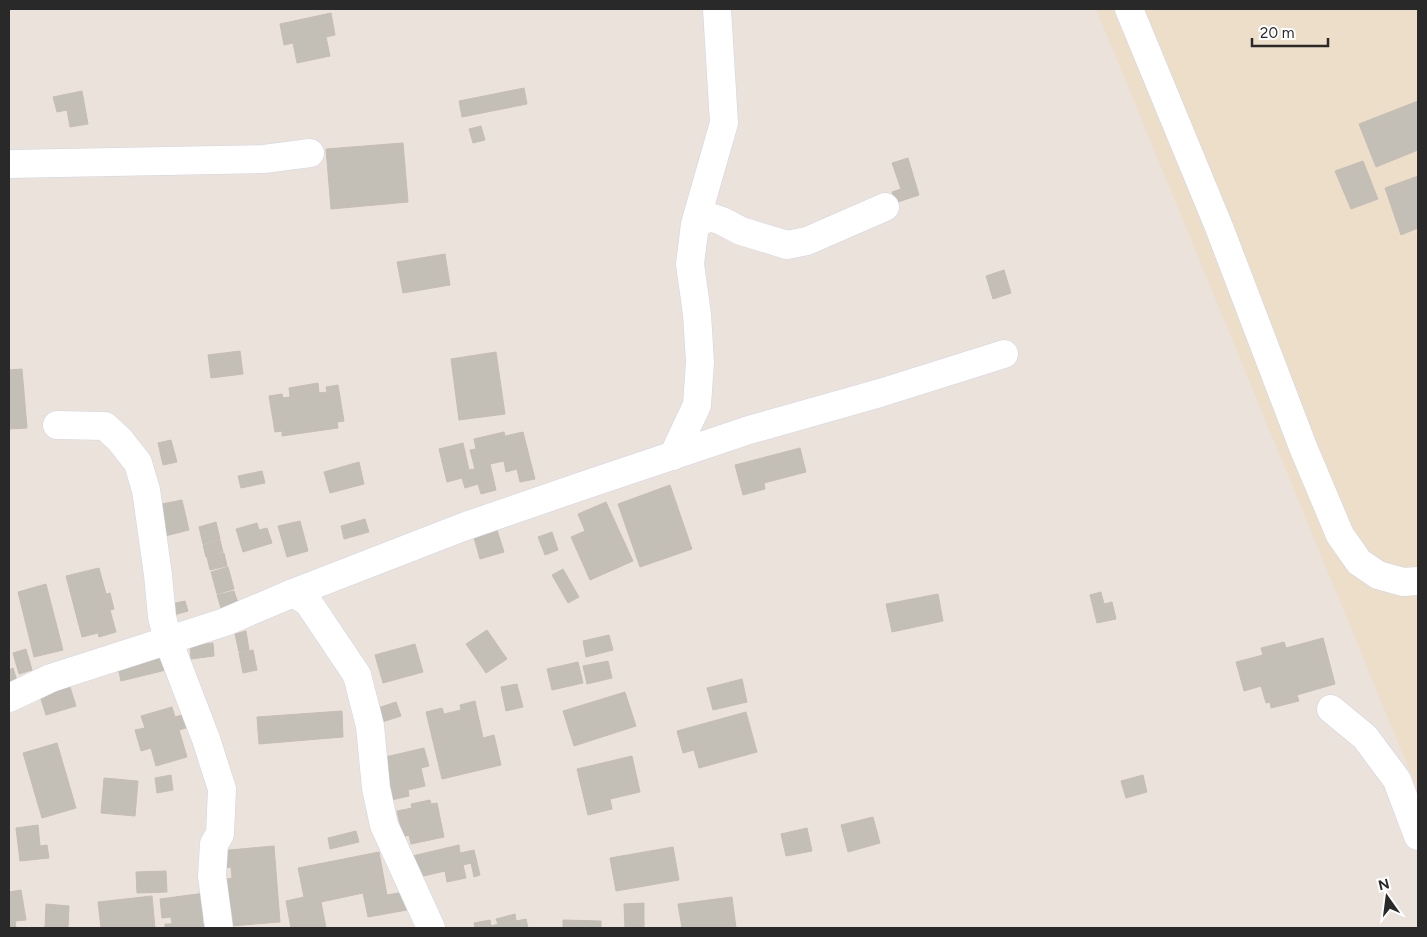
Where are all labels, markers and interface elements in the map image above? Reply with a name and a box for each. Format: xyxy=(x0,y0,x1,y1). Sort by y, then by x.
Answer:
scale bar xyxy=(1252,15,1328,47)
text: 20 m xyxy=(1260,24,1294,42)
north arrow xyxy=(1362,872,1412,922)
text: N xyxy=(1377,875,1391,894)

